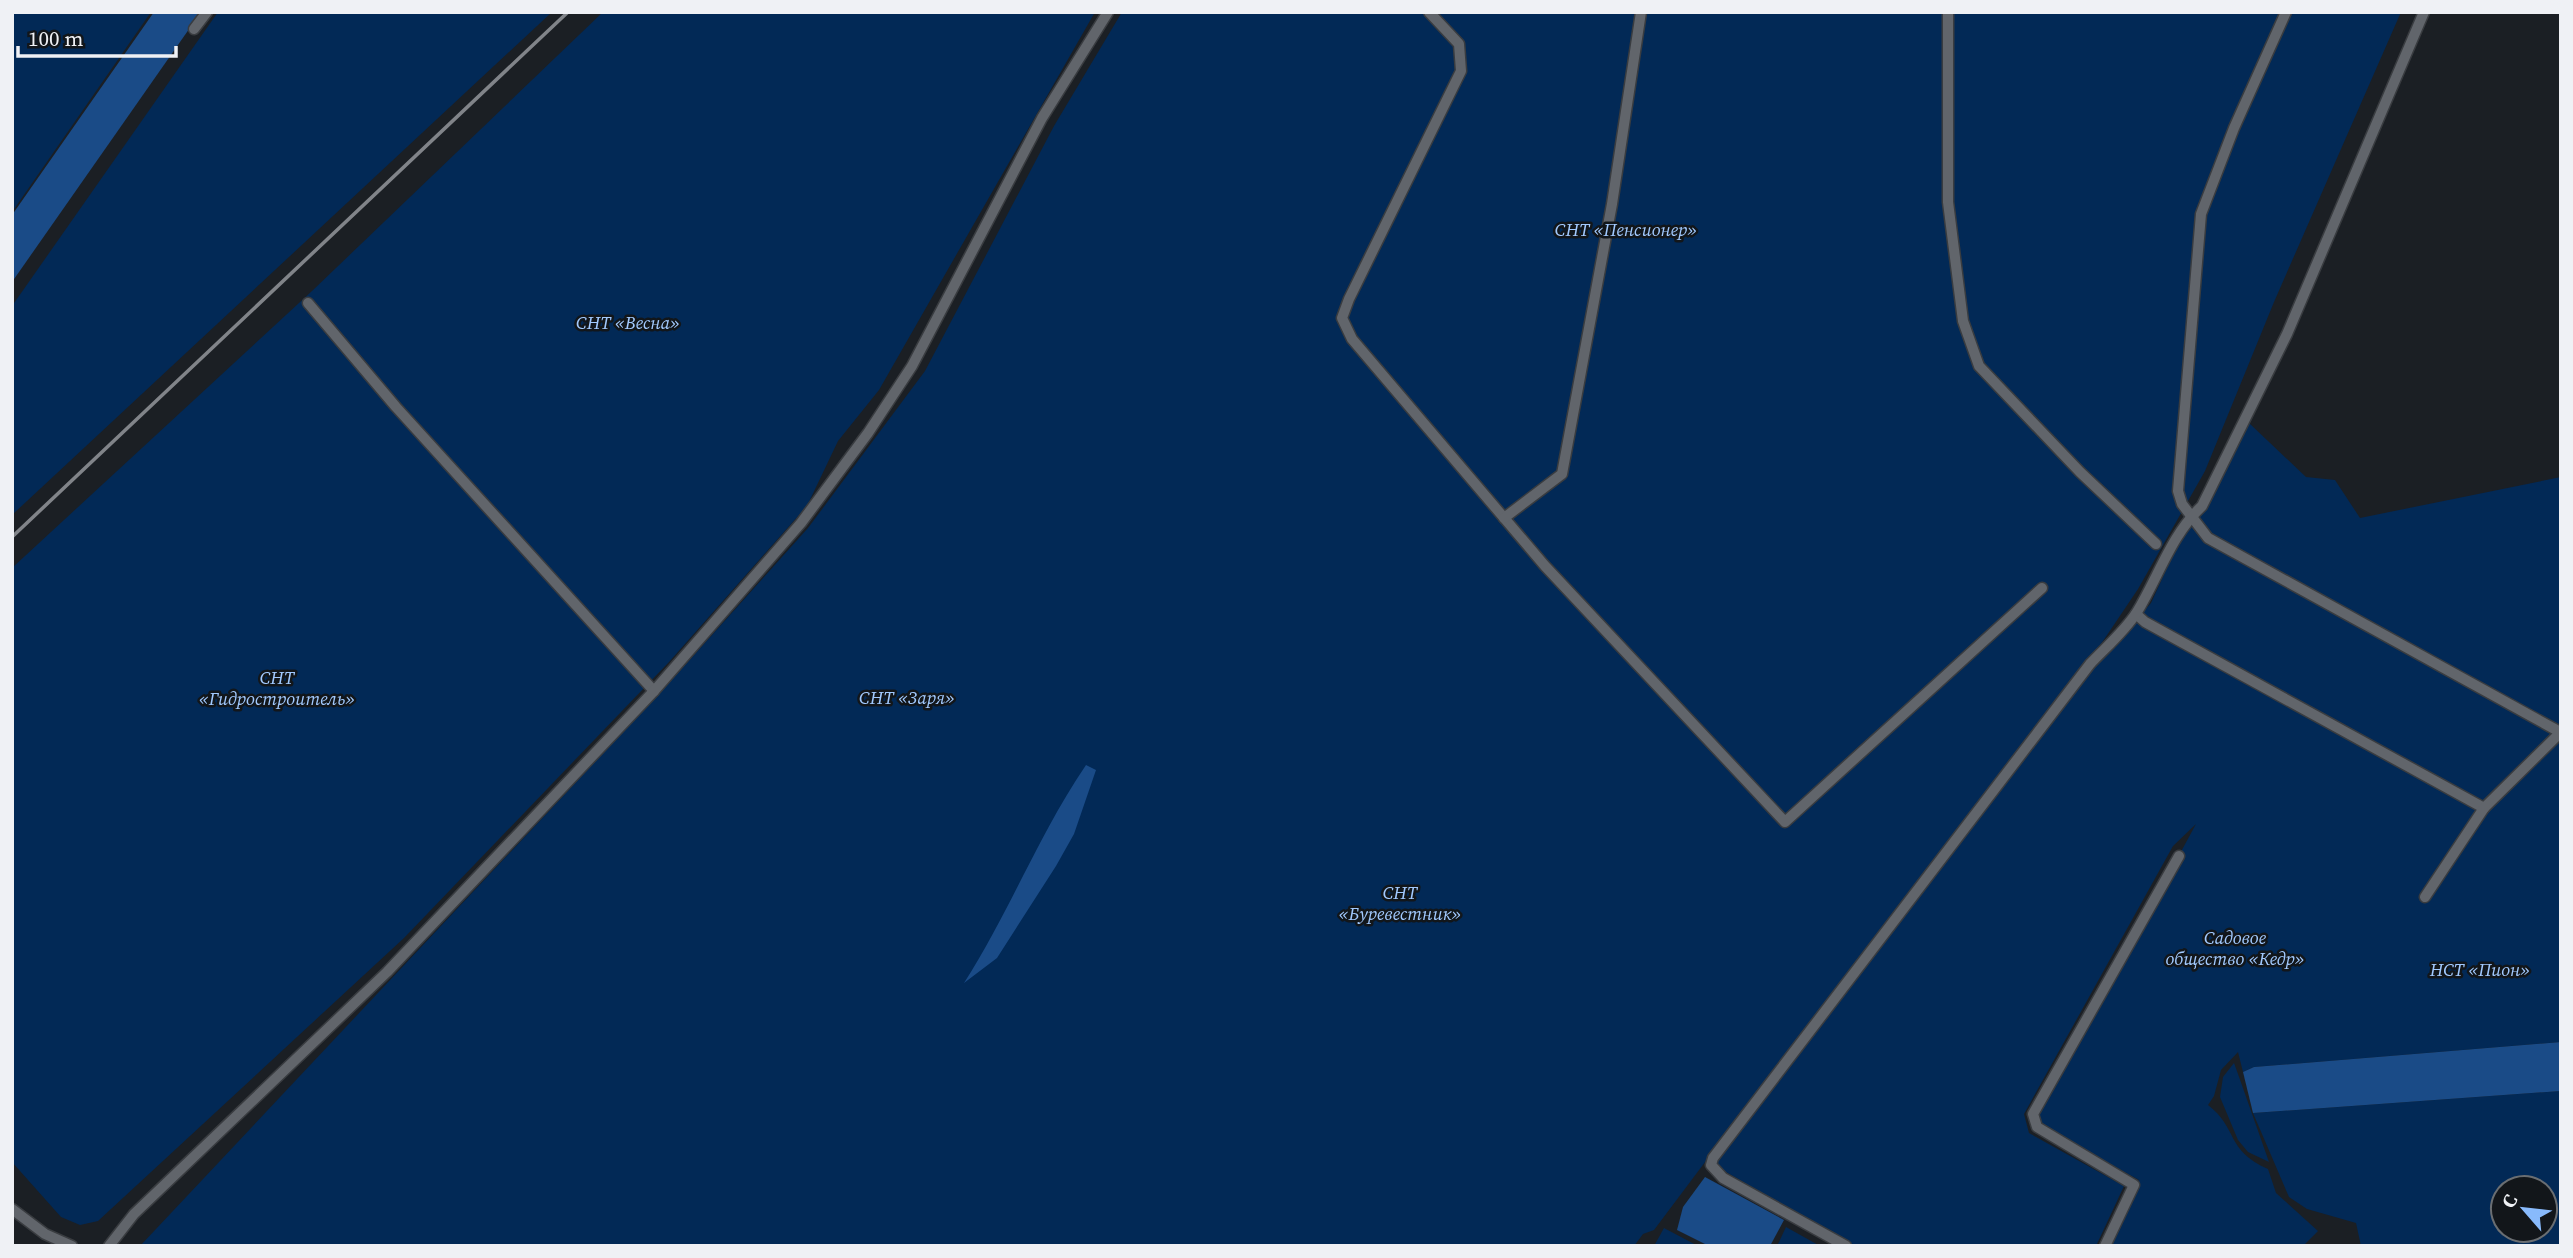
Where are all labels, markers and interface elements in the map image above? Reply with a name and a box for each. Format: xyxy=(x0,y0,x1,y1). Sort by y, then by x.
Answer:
scale bar xyxy=(18,14,175,58)
text: 100 m xyxy=(28,24,83,53)
park label: СНТ «Пенсионер» xyxy=(1555,217,1697,242)
park label: СНТ «Весна» xyxy=(576,310,680,335)
park label: СНТ «Гидростроитель» xyxy=(199,665,355,711)
park label: СНТ «Заря» xyxy=(859,685,955,710)
park label: СНТ «Буревестник» xyxy=(1338,880,1462,926)
park label: Садовое общество «Кедр» xyxy=(2165,925,2305,971)
park label: НСТ «Пион» xyxy=(2429,957,2530,982)
north arrow xyxy=(2489,1174,2559,1244)
text: С xyxy=(2495,1190,2523,1212)

